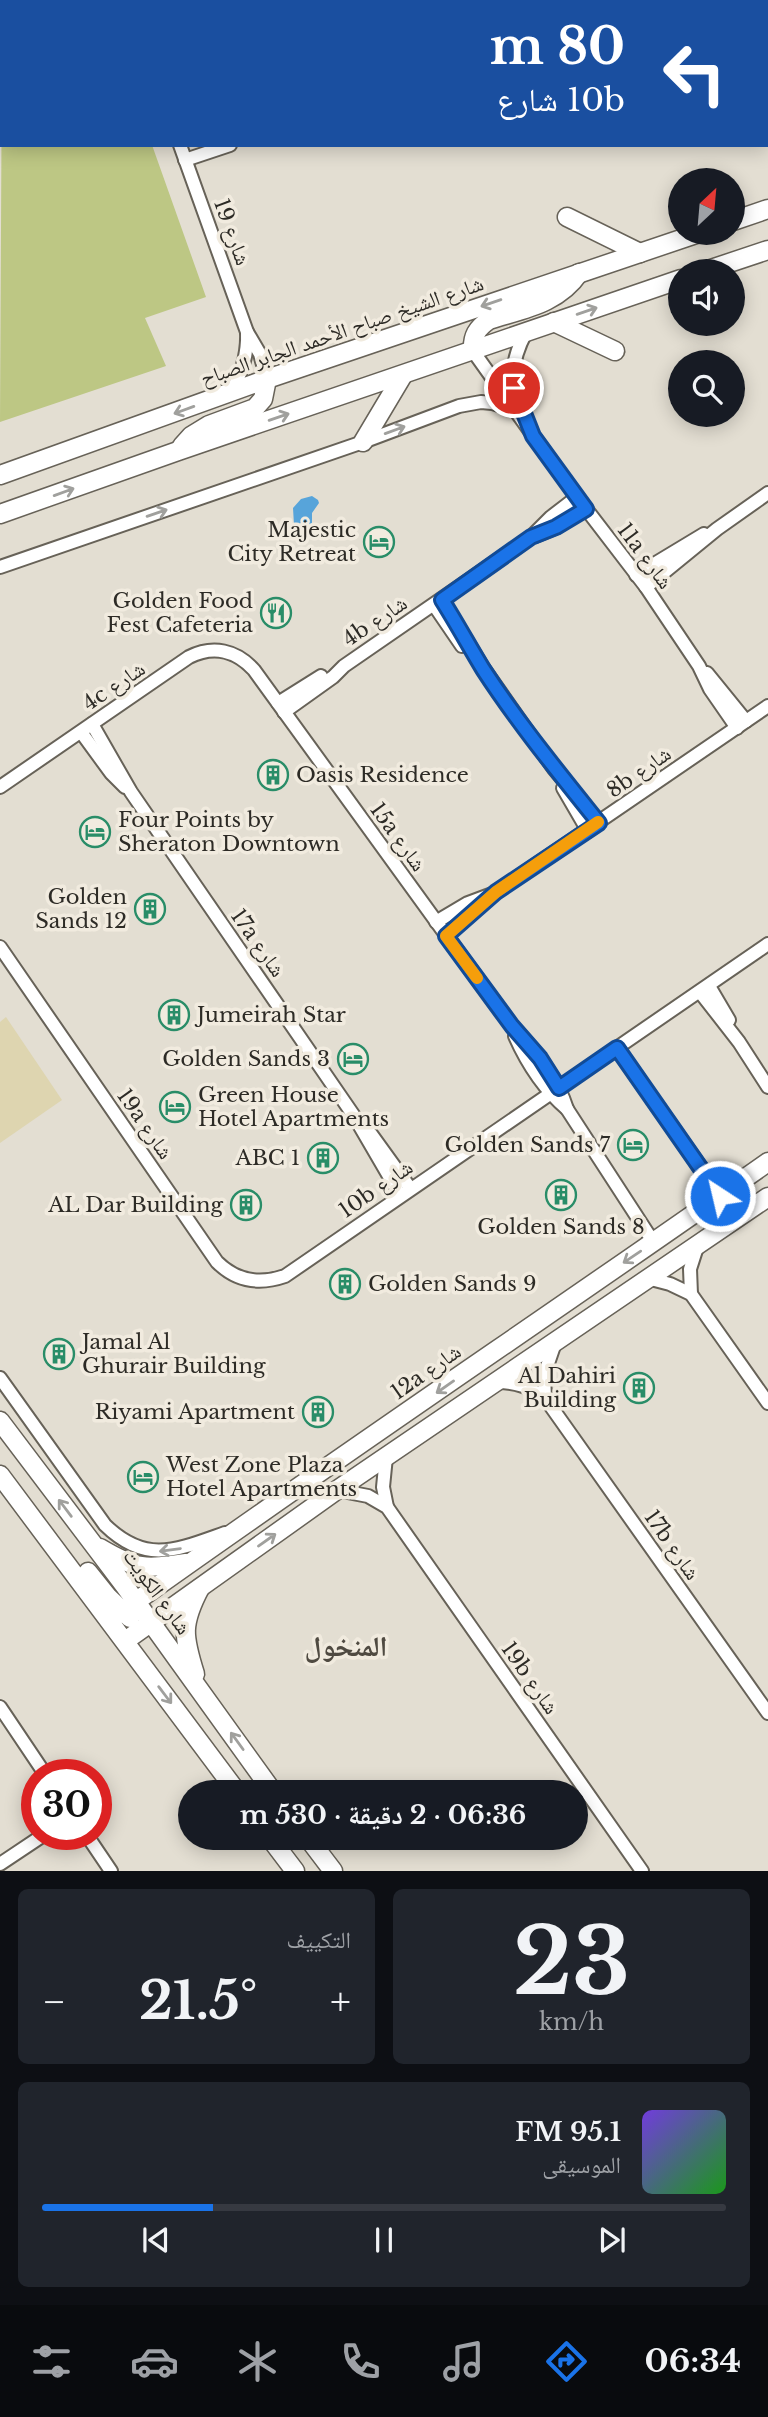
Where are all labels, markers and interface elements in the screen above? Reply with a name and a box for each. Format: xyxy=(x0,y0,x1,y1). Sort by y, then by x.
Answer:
text: 80 m xyxy=(490,16,625,77)
icon: left xyxy=(649,28,740,119)
text: 10b شارع xyxy=(497,80,625,120)
north arrow xyxy=(668,168,746,245)
map controls xyxy=(668,168,745,427)
street label: شارع 19 xyxy=(208,195,256,269)
button: sound xyxy=(668,259,745,336)
street label: شارع الشيخ صباح الأحمد الجابر الصباح xyxy=(197,270,487,392)
one-way arrow xyxy=(480,297,502,310)
one-way arrow xyxy=(576,304,598,317)
button: search xyxy=(668,350,745,427)
pin xyxy=(484,358,544,418)
icon: arrive xyxy=(495,369,533,407)
one-way arrow xyxy=(173,405,195,417)
one-way arrow xyxy=(268,410,290,422)
one-way arrow xyxy=(384,422,406,435)
one-way arrow xyxy=(53,484,75,497)
one-way arrow xyxy=(146,506,168,518)
place label: Majestic City Retreat xyxy=(227,517,356,567)
street label: 11a شارع xyxy=(612,518,678,594)
hotel icon: Majestic City Retreat xyxy=(362,525,396,559)
place label: Golden Food Fest Cafeteria xyxy=(107,588,253,638)
street label: 4b شارع xyxy=(338,590,412,652)
restaurant icon: Golden Food Fest Cafeteria xyxy=(259,596,293,630)
street label: 4c شارع xyxy=(78,656,150,716)
street label: 8b شارع xyxy=(602,741,676,803)
building icon: Oasis Residence xyxy=(256,758,290,792)
place label: Oasis Residence xyxy=(296,762,469,788)
street label: 15a شارع xyxy=(364,798,432,876)
place label: Four Points by Sheraton Downtown xyxy=(118,807,340,857)
hotel icon: Four Points by Sheraton Downtown xyxy=(78,815,112,849)
place label: Golden Sands 12 xyxy=(35,884,127,934)
building icon: Golden Sands 12 xyxy=(133,892,167,926)
street label: 17a شارع xyxy=(225,904,291,982)
building icon: Jumeirah Star xyxy=(157,998,191,1032)
place label: Jumeirah Star xyxy=(194,1002,346,1028)
hotel icon: Golden Sands 3 xyxy=(336,1042,370,1076)
place label: Golden Sands 3 xyxy=(162,1046,330,1072)
place label: Green House Hotel Apartments xyxy=(198,1082,389,1132)
street label: 19a شارع xyxy=(111,1084,179,1164)
hotel icon: Green House Hotel Apartments xyxy=(158,1090,192,1124)
hotel icon: Golden Sands 7 xyxy=(616,1128,650,1162)
place label: Golden Sands 7 xyxy=(445,1132,610,1158)
building icon: ABC 1 xyxy=(306,1141,340,1175)
place label: ABC 1 xyxy=(234,1145,300,1171)
street label: 10b شارع xyxy=(334,1154,418,1224)
position arrow xyxy=(683,1159,757,1233)
building icon: Golden Sands 8 xyxy=(544,1178,578,1212)
building icon: AL Dar Building xyxy=(229,1188,263,1222)
place label: AL Dar Building xyxy=(47,1192,223,1218)
place label: Golden Sands 8 xyxy=(477,1214,645,1240)
one-way arrow xyxy=(623,1250,642,1265)
building icon: Golden Sands 9 xyxy=(328,1267,362,1301)
place label: Golden Sands 9 xyxy=(368,1271,536,1297)
place label: Jamal Al Ghurair Building xyxy=(79,1329,266,1379)
building icon: Jamal Al Ghurair Building xyxy=(42,1337,76,1371)
street label: 12a شارع xyxy=(386,1339,466,1405)
place label: Al Dahiri Building xyxy=(517,1363,616,1413)
building icon: Al Dahiri Building xyxy=(622,1371,656,1405)
one-way arrow xyxy=(436,1380,455,1394)
building icon: Riyami Apartment xyxy=(301,1395,335,1429)
place label: Riyami Apartment xyxy=(95,1399,295,1425)
place label: West Zone Plaza Hotel Apartments xyxy=(165,1452,357,1502)
hotel icon: West Zone Plaza Hotel Apartments xyxy=(126,1460,160,1494)
one-way arrow xyxy=(58,1499,73,1517)
street label: 17b شارع xyxy=(639,1505,705,1585)
one-way arrow xyxy=(257,1533,276,1547)
street label: شارع الكويت xyxy=(117,1544,197,1640)
one-way arrow xyxy=(159,1544,182,1557)
district label: المنخول xyxy=(305,1629,387,1664)
street label: 19b شارع xyxy=(496,1637,564,1719)
one-way arrow xyxy=(158,1686,173,1704)
one-way arrow xyxy=(229,1733,244,1751)
speed limit sign: 30 xyxy=(21,1759,112,1850)
text: 06:36 · 2 دقيقة · 530 m xyxy=(240,1799,526,1831)
text: 23 xyxy=(513,1906,630,2019)
text: التكييف xyxy=(286,1926,351,1954)
text: 21.5° xyxy=(139,1969,257,2033)
text: − xyxy=(42,1978,66,2025)
text: + xyxy=(330,1978,351,2025)
text: km/h xyxy=(539,2008,604,2036)
text: 95.1 FM xyxy=(515,2116,621,2148)
text: الموسيقى xyxy=(542,2151,621,2179)
icon: previous xyxy=(137,2221,175,2259)
icon: pause xyxy=(365,2221,403,2259)
icon: next xyxy=(593,2221,631,2259)
icon: filters xyxy=(27,2337,76,2386)
icon: car xyxy=(130,2337,179,2386)
icon: climate xyxy=(233,2337,282,2386)
icon: phone xyxy=(336,2337,385,2386)
icon: music xyxy=(439,2337,488,2386)
icon: directions xyxy=(542,2337,591,2386)
text: 06:34 xyxy=(645,2341,741,2381)

